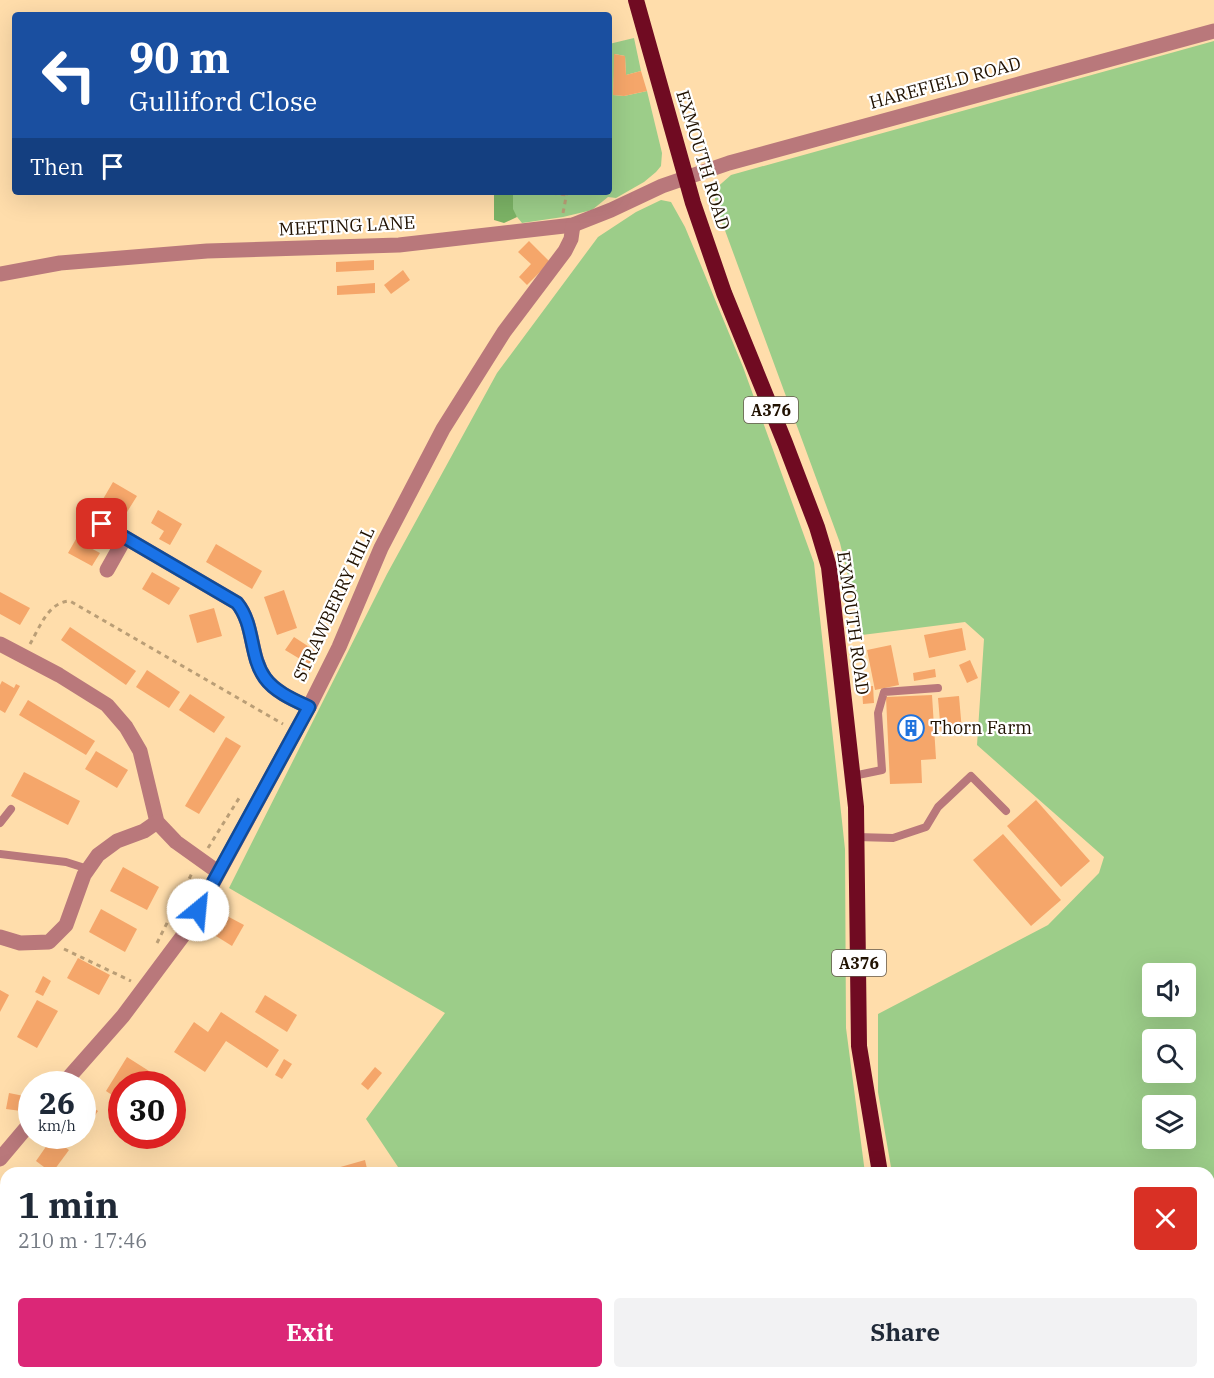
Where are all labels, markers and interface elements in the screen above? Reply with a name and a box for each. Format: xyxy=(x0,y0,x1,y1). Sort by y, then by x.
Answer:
text: 90 m xyxy=(129,30,230,85)
icon: left xyxy=(30,36,108,114)
street label: HAREFIELD ROAD xyxy=(866,51,1023,114)
text: Gulliford Close xyxy=(129,83,317,118)
street label: EXMOUTH ROAD xyxy=(671,87,736,232)
icon: arrive xyxy=(96,150,129,183)
text: Then xyxy=(30,152,84,181)
street label: MEETING LANE xyxy=(278,210,416,241)
road number: A376 xyxy=(744,397,798,423)
pin xyxy=(76,498,127,549)
icon: arrive xyxy=(85,507,118,540)
street label: STRAWBERRY HILL xyxy=(288,523,379,685)
street label: EXMOUTH ROAD xyxy=(832,550,875,696)
building icon: Thorn Farm xyxy=(896,713,926,743)
place label: Thorn Farm xyxy=(930,716,1032,739)
position arrow xyxy=(166,878,230,942)
road number: A376 xyxy=(832,950,886,976)
map controls xyxy=(1142,963,1196,1149)
button: sound xyxy=(1142,963,1196,1017)
button: search xyxy=(1142,1029,1196,1083)
speed limit sign: 30 xyxy=(108,1071,186,1149)
text: 26 xyxy=(39,1083,75,1122)
button: layers xyxy=(1142,1095,1196,1149)
text: km/h xyxy=(38,1116,76,1135)
text: 1 min xyxy=(18,1181,119,1228)
button: close xyxy=(1134,1187,1197,1250)
text: 210 m · 17:46 xyxy=(18,1227,147,1254)
button: Exit xyxy=(18,1298,602,1367)
button: Share xyxy=(614,1298,1197,1367)

